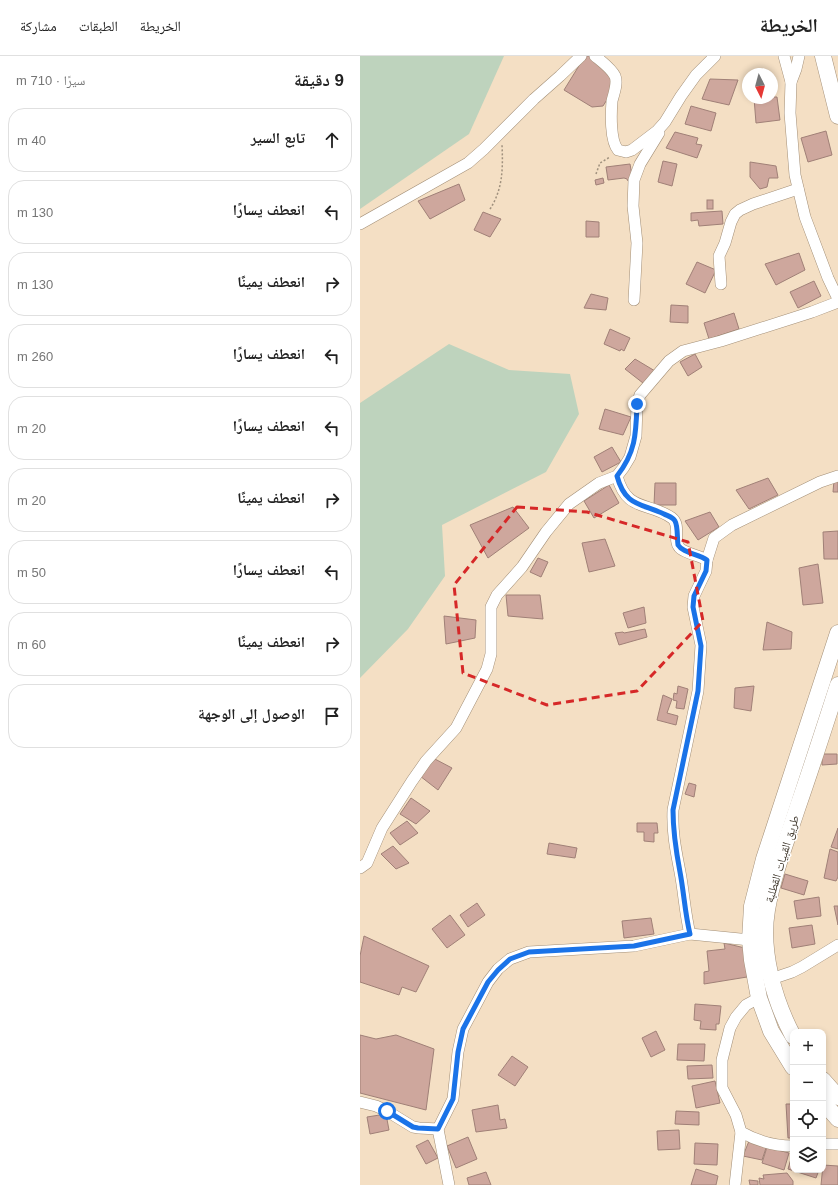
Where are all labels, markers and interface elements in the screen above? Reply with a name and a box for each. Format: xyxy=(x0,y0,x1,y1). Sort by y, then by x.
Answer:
text: الخريطة xyxy=(760,15,818,36)
text: مشاركة xyxy=(20,18,57,34)
text: الطبقات xyxy=(79,18,118,34)
text: الخريطة xyxy=(140,18,181,34)
north arrow xyxy=(742,68,778,104)
text: 9 دقيقة xyxy=(294,71,344,90)
text: سيرًا · 710 m xyxy=(16,73,85,88)
text: تابع السير xyxy=(251,129,305,146)
icon: ahead xyxy=(321,129,343,151)
text: 40 m xyxy=(17,133,46,148)
text: انعطف يسارًا xyxy=(233,201,305,218)
icon: left xyxy=(321,201,343,223)
text: 130 m xyxy=(17,205,53,220)
text: انعطف يمينًا xyxy=(237,273,305,290)
icon: right xyxy=(321,273,343,295)
text: 130 m xyxy=(17,277,53,292)
text: انعطف يسارًا xyxy=(233,345,305,362)
icon: left xyxy=(321,345,343,367)
text: 260 m xyxy=(17,349,53,364)
route end xyxy=(628,395,646,413)
text: انعطف يسارًا xyxy=(233,417,305,434)
icon: left xyxy=(321,417,343,439)
text: 20 m xyxy=(17,421,46,436)
text: انعطف يمينًا xyxy=(237,489,305,506)
icon: right xyxy=(321,489,343,511)
text: 20 m xyxy=(17,493,46,508)
text: انعطف يسارًا xyxy=(233,561,305,578)
icon: left xyxy=(321,561,343,583)
text: 50 m xyxy=(17,565,46,580)
text: انعطف يمينًا xyxy=(237,633,305,650)
icon: right xyxy=(321,633,343,655)
text: 60 m xyxy=(17,637,46,652)
text: الوصول إلى الوجهة xyxy=(198,705,305,722)
icon: arrive xyxy=(321,705,343,727)
street label: طريق القبيات القطلبة xyxy=(762,813,802,905)
map controls xyxy=(790,1029,826,1173)
button: + xyxy=(790,1029,826,1065)
button: − xyxy=(790,1065,826,1101)
button: locate xyxy=(790,1101,826,1137)
route start xyxy=(378,1102,396,1120)
button: layers xyxy=(790,1137,826,1173)

